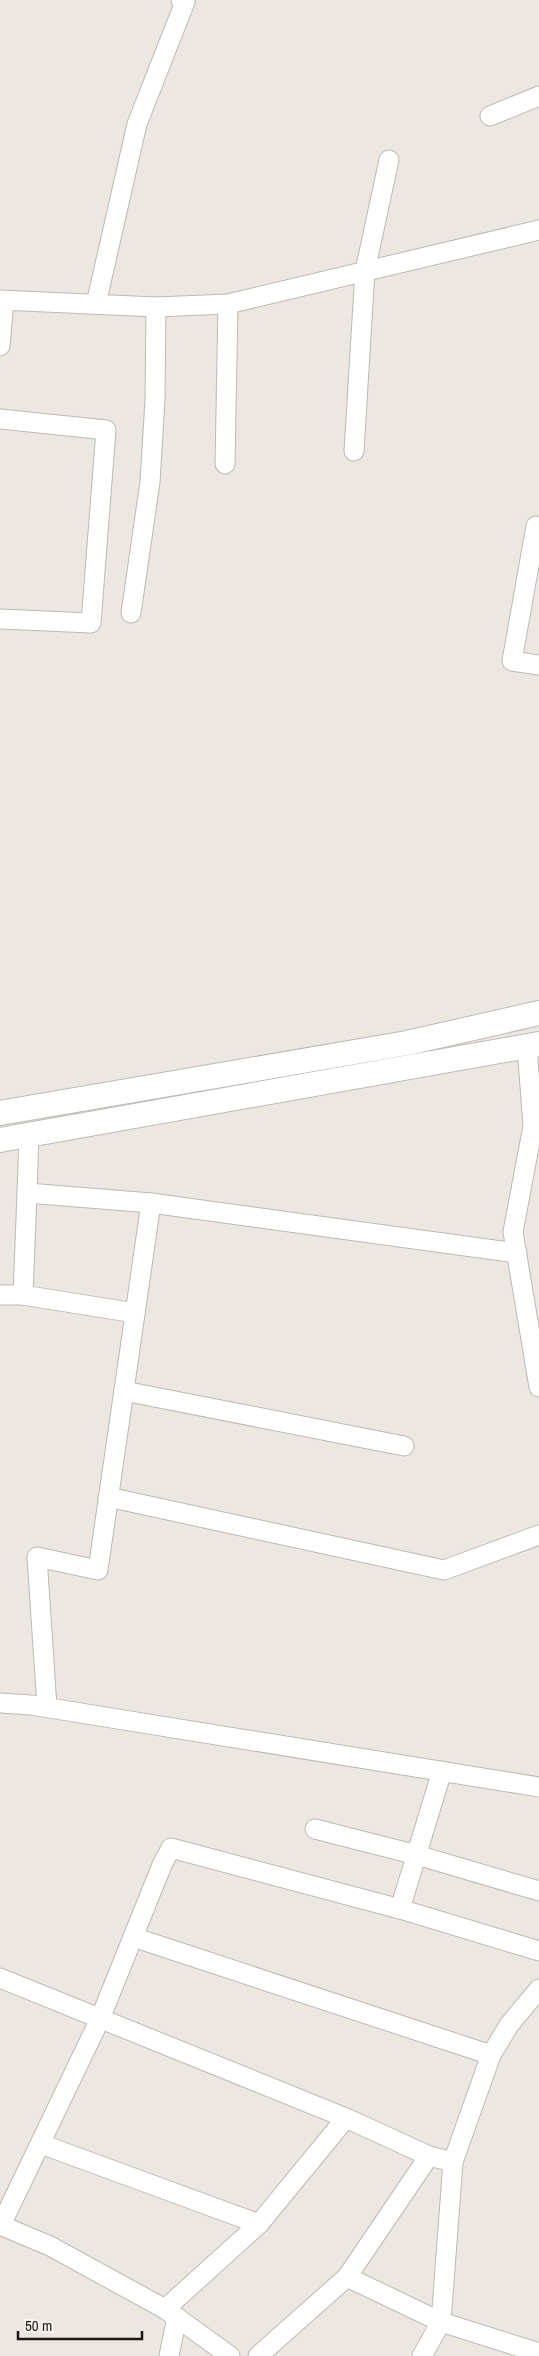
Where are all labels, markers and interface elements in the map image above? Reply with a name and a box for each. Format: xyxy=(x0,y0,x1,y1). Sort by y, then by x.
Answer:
scale bar xyxy=(18,2308,141,2340)
text: 50 m xyxy=(25,2315,52,2336)

